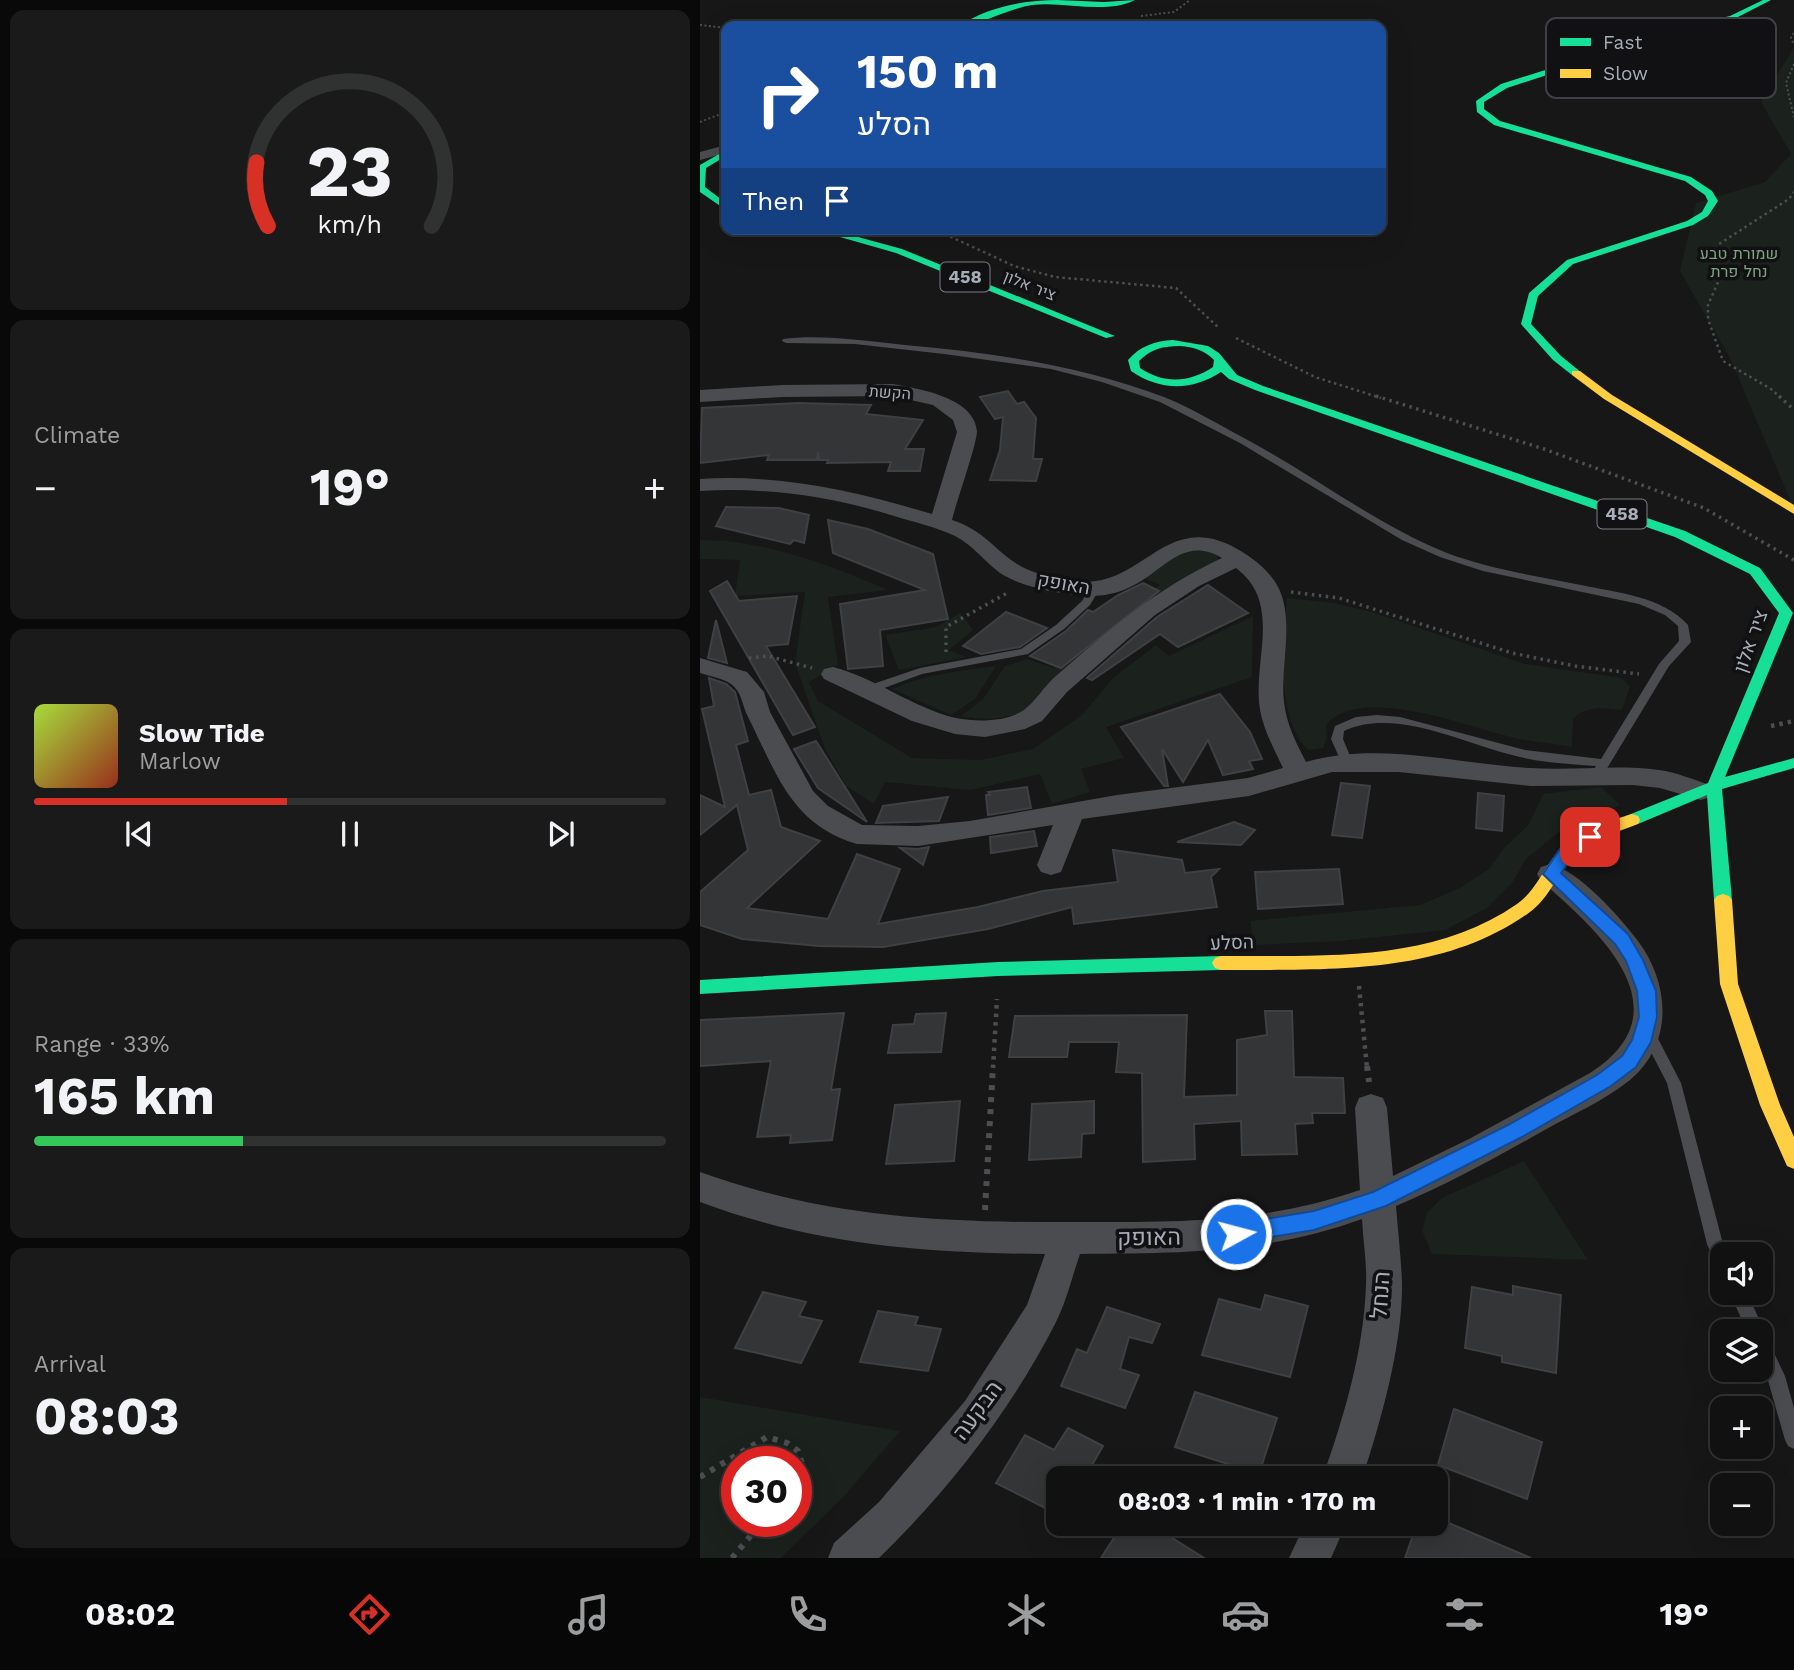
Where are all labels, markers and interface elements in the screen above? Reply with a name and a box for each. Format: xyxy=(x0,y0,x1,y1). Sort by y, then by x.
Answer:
legend xyxy=(1546,18,1776,98)
text: Fast xyxy=(1603,31,1642,54)
text: 150 m xyxy=(857,42,998,100)
icon: right xyxy=(742,49,833,140)
text: Slow xyxy=(1603,62,1648,85)
text: הסלע xyxy=(857,105,931,143)
text: 23 xyxy=(307,128,393,214)
icon: arrive xyxy=(818,182,856,220)
text: Then xyxy=(742,186,804,216)
text: km/h xyxy=(318,210,382,239)
park label: שמורת טבע נחל פרת xyxy=(1700,244,1778,281)
road number: 458 xyxy=(940,262,990,292)
street label: ציר אלון xyxy=(1001,266,1059,305)
street label: הקשת xyxy=(868,382,912,403)
text: Climate xyxy=(34,422,120,449)
text: 19° xyxy=(310,457,390,518)
text: − xyxy=(34,466,57,510)
text: + xyxy=(643,466,666,510)
road number: 458 xyxy=(1598,500,1646,528)
street label: האופק xyxy=(1036,568,1092,599)
street label: ציר אלון xyxy=(1729,607,1772,676)
text: Slow Tide xyxy=(139,718,265,748)
text: Marlow xyxy=(139,748,221,775)
pin xyxy=(1560,807,1620,867)
icon: previous xyxy=(120,815,158,853)
icon: pause xyxy=(331,815,369,853)
icon: next xyxy=(542,815,580,853)
icon: arrive xyxy=(1571,818,1609,856)
street label: הסלע xyxy=(1210,930,1254,955)
text: Range · 33% xyxy=(34,1031,169,1058)
text: 165 km xyxy=(34,1066,215,1127)
position arrow xyxy=(1199,1197,1273,1271)
street label: האופק xyxy=(1117,1223,1181,1252)
map controls xyxy=(1710,1242,1773,1536)
button: sound xyxy=(1710,1242,1773,1305)
street label: הנחל xyxy=(1365,1270,1396,1320)
button: layers xyxy=(1710,1319,1773,1382)
text: Arrival xyxy=(34,1351,106,1378)
street label: הבקעה xyxy=(947,1375,1008,1445)
text: 08:03 xyxy=(34,1386,180,1447)
button: + xyxy=(1710,1396,1773,1459)
speed limit sign: 30 xyxy=(721,1446,812,1537)
button: − xyxy=(1710,1473,1773,1536)
text: 08:03 · 1 min · 170 m xyxy=(1118,1486,1376,1516)
icon: directions xyxy=(345,1590,394,1639)
icon: music xyxy=(564,1590,613,1639)
icon: phone xyxy=(783,1590,832,1639)
icon: climate xyxy=(1002,1590,1051,1639)
icon: car xyxy=(1221,1590,1270,1639)
icon: filters xyxy=(1440,1590,1489,1639)
text: 08:02 xyxy=(85,1595,175,1633)
text: 19° xyxy=(1660,1595,1709,1633)

